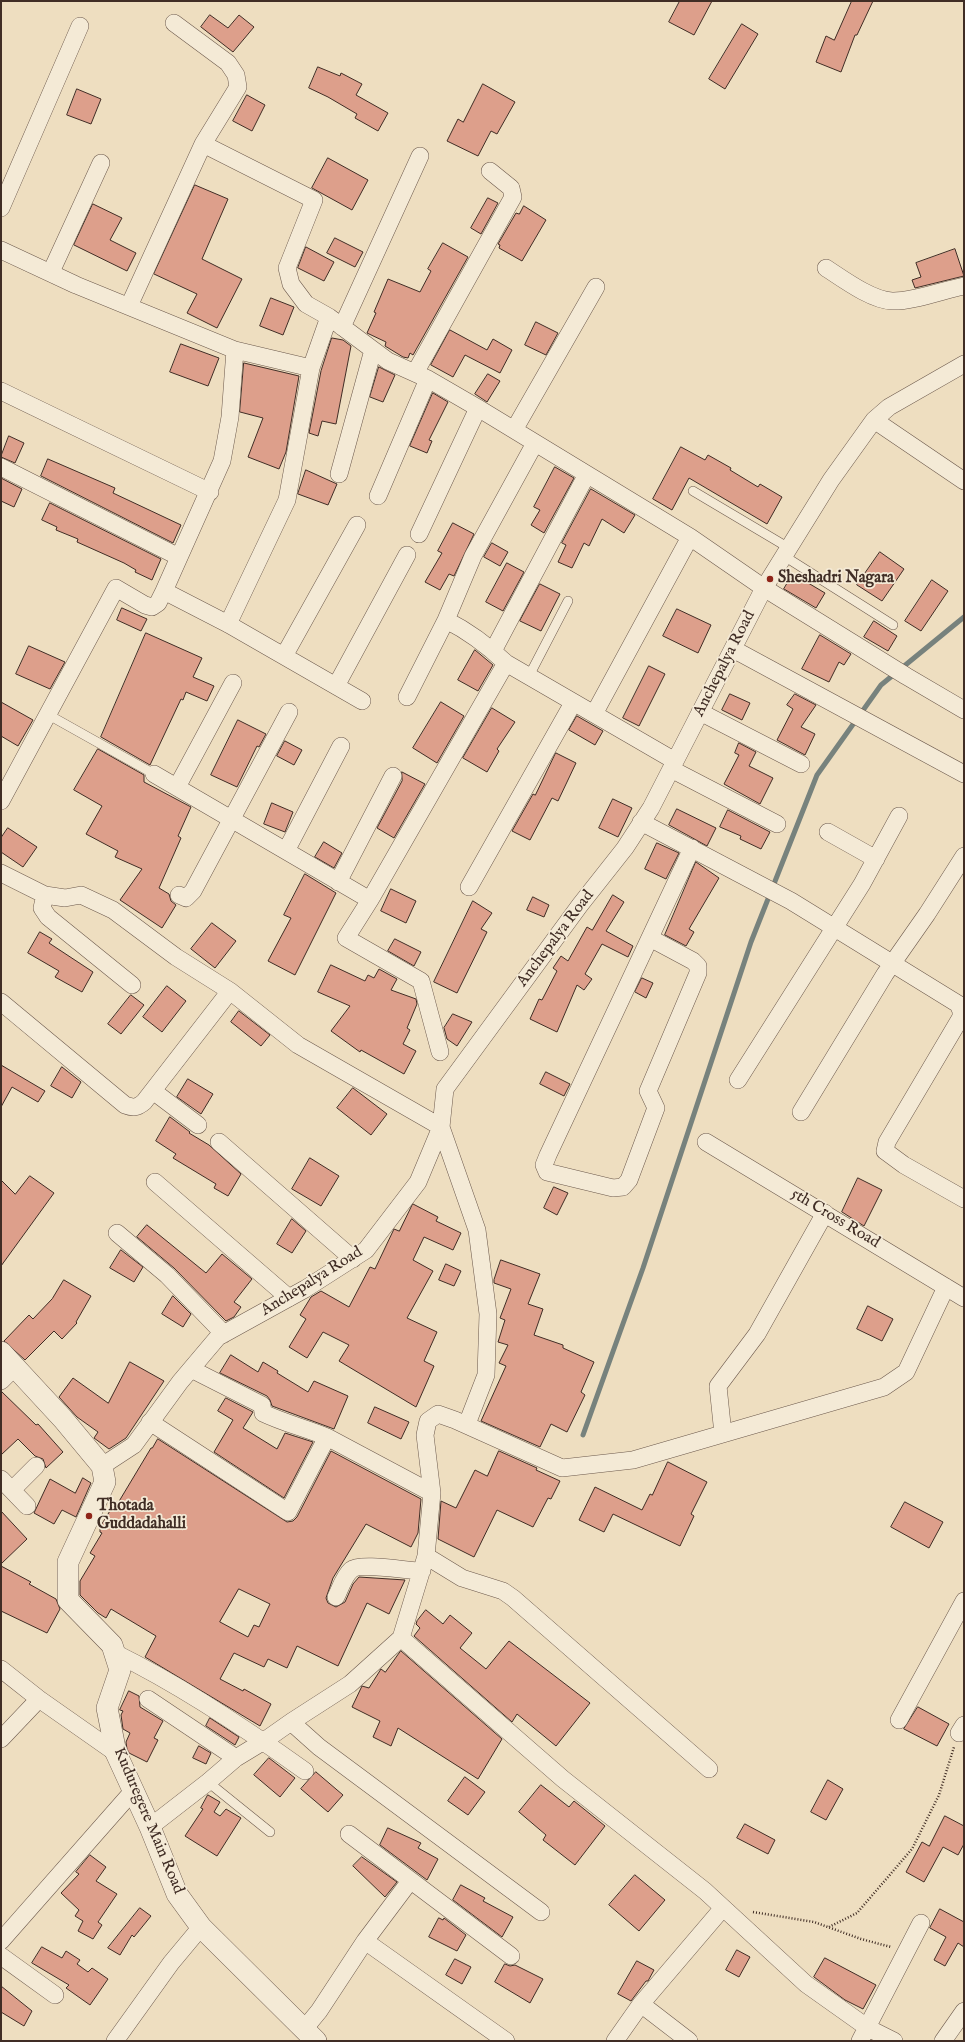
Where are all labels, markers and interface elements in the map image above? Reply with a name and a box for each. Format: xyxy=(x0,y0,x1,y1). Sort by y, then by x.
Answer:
place label: Sheshadri Nagara xyxy=(778,569,894,589)
marker: Sheshadri Nagara xyxy=(765,574,775,584)
street label: Anchepalya Road xyxy=(690,608,760,720)
street label: Anchepalya Road xyxy=(513,887,599,991)
street label: 5th Cross Road xyxy=(787,1185,883,1253)
street label: Anchepalya Road xyxy=(258,1243,366,1321)
place label: Thotada Guddadahalli xyxy=(97,1497,186,1535)
marker: Thotada Guddadahalli xyxy=(84,1511,94,1521)
street label: Kuduregere Main Road xyxy=(108,1745,188,1897)

